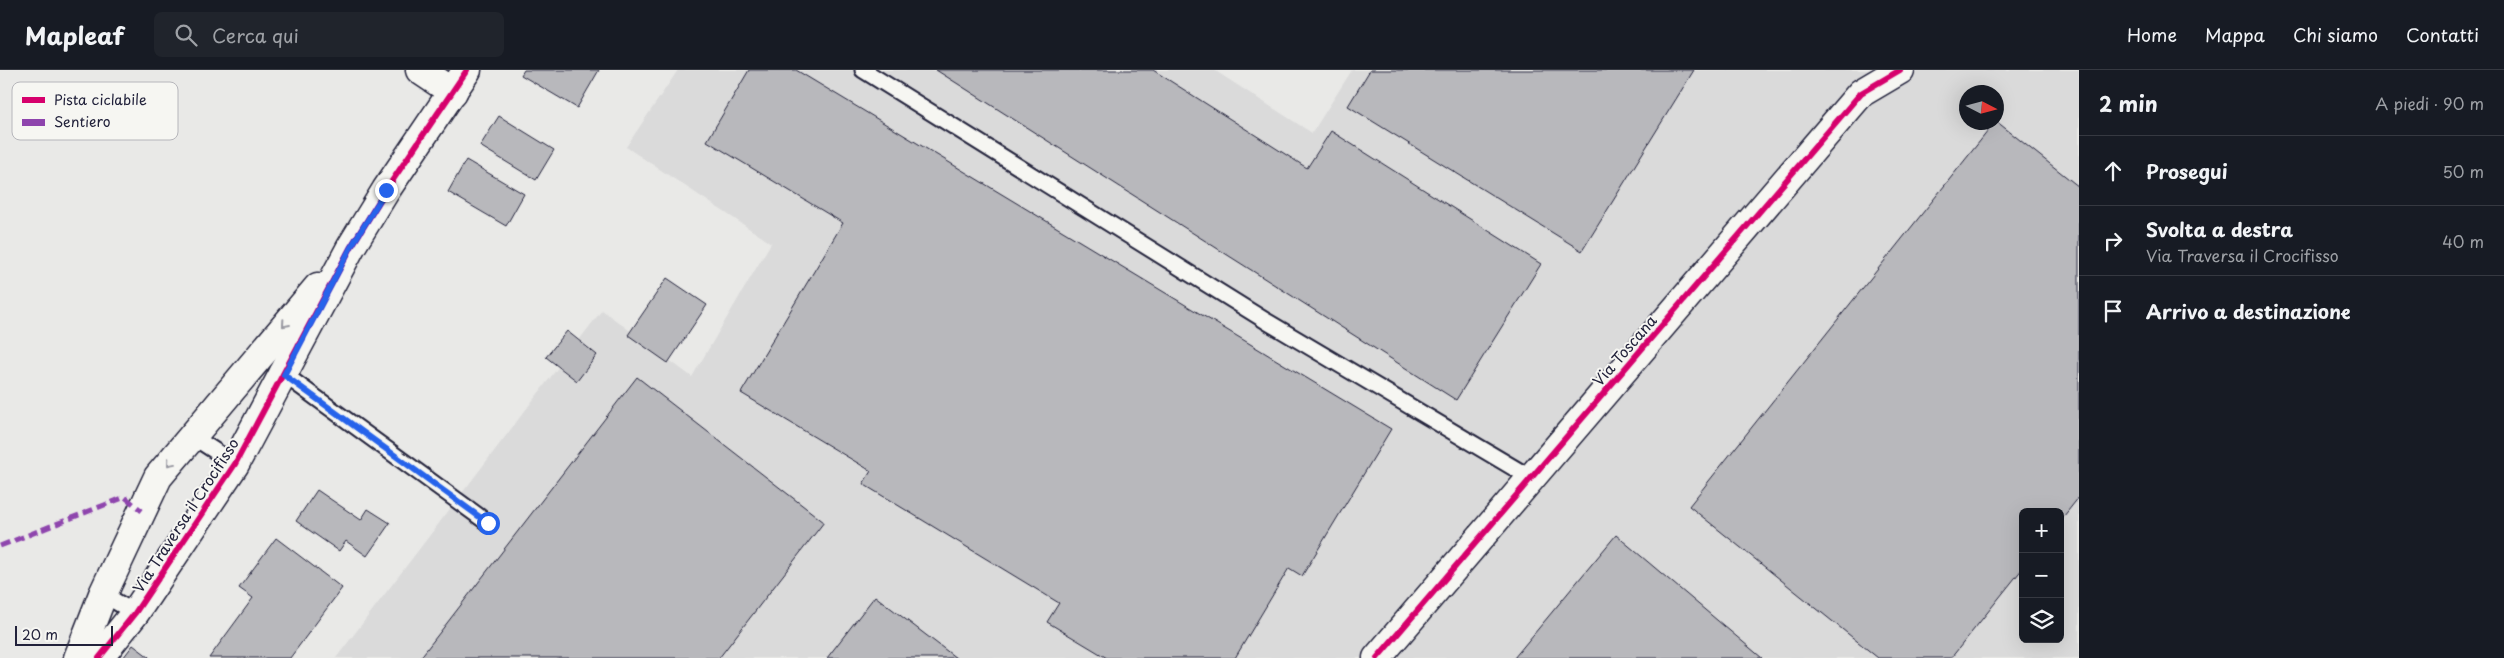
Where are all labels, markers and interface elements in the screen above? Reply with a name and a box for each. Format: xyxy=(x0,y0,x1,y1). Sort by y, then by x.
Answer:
search box xyxy=(154,12,504,57)
text: Mapleaf xyxy=(25,17,124,53)
icon: search xyxy=(172,21,200,49)
text: Cerca qui xyxy=(212,21,299,49)
text: Home xyxy=(2127,21,2177,48)
text: Mappa xyxy=(2205,21,2265,48)
text: Chi siamo xyxy=(2293,21,2378,48)
text: Contatti xyxy=(2406,21,2479,48)
legend xyxy=(12,82,178,140)
north arrow xyxy=(1959,85,2004,130)
text: 2 min xyxy=(2099,87,2158,119)
text: Pista ciclabile xyxy=(54,89,147,110)
text: A piedi · 90 m xyxy=(2375,91,2484,115)
text: Sentiero xyxy=(54,111,111,132)
icon: ahead xyxy=(2099,157,2127,185)
text: Prosegui xyxy=(2146,157,2228,185)
text: 50 m xyxy=(2443,159,2484,183)
route end xyxy=(375,179,398,202)
text: Svolta a destra xyxy=(2146,215,2293,243)
icon: right xyxy=(2099,227,2127,255)
text: 40 m xyxy=(2442,229,2484,253)
text: Via Traversa il Crocifisso xyxy=(2146,243,2339,267)
icon: arrive xyxy=(2099,297,2127,325)
text: Arrivo a destinazione xyxy=(2146,297,2351,325)
street label: Via Toscana xyxy=(1586,309,1662,391)
one-way arrow xyxy=(282,319,291,328)
street label: Via Traversa il Crocifisso xyxy=(126,433,244,597)
one-way arrow xyxy=(167,457,176,466)
map controls xyxy=(2019,508,2064,643)
button: + xyxy=(2019,508,2064,553)
route start xyxy=(477,512,500,535)
button: − xyxy=(2019,553,2064,598)
button: layers xyxy=(2019,598,2064,643)
scale bar xyxy=(15,623,112,646)
text: 20 m xyxy=(22,624,58,645)

